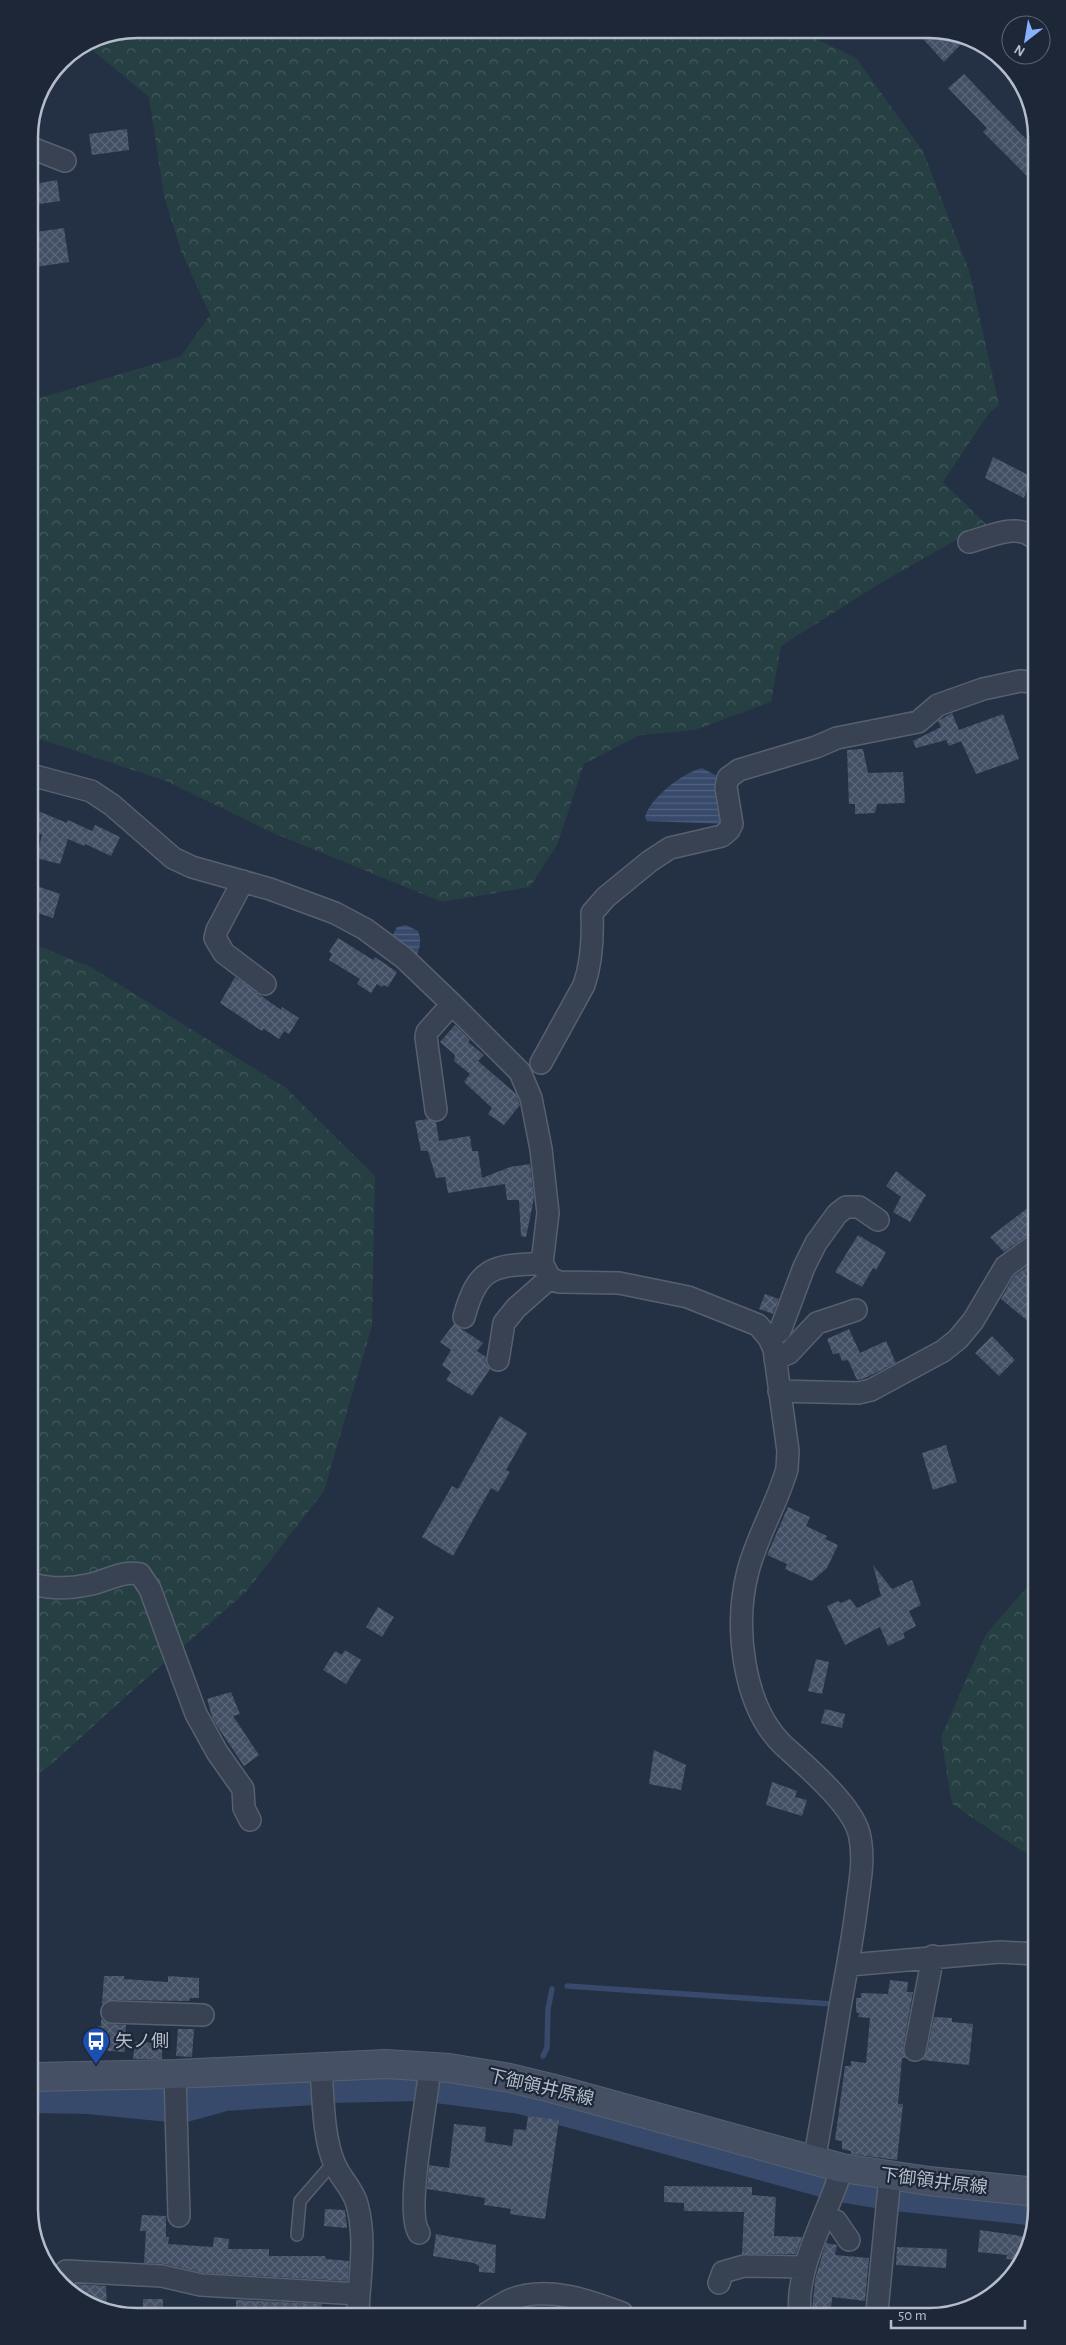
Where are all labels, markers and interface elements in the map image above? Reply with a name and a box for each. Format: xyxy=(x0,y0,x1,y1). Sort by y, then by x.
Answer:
north arrow xyxy=(1001,15,1051,65)
text: N xyxy=(1012,42,1028,59)
bus stop icon: 矢ノ側 xyxy=(81,2026,111,2065)
place label: 矢ノ側 xyxy=(115,2031,169,2051)
street label: 下御領井原線 xyxy=(486,2065,596,2109)
street label: 下御領井原線 xyxy=(879,2164,989,2198)
scale bar xyxy=(891,2298,1025,2330)
text: 50 m xyxy=(898,2308,927,2323)

